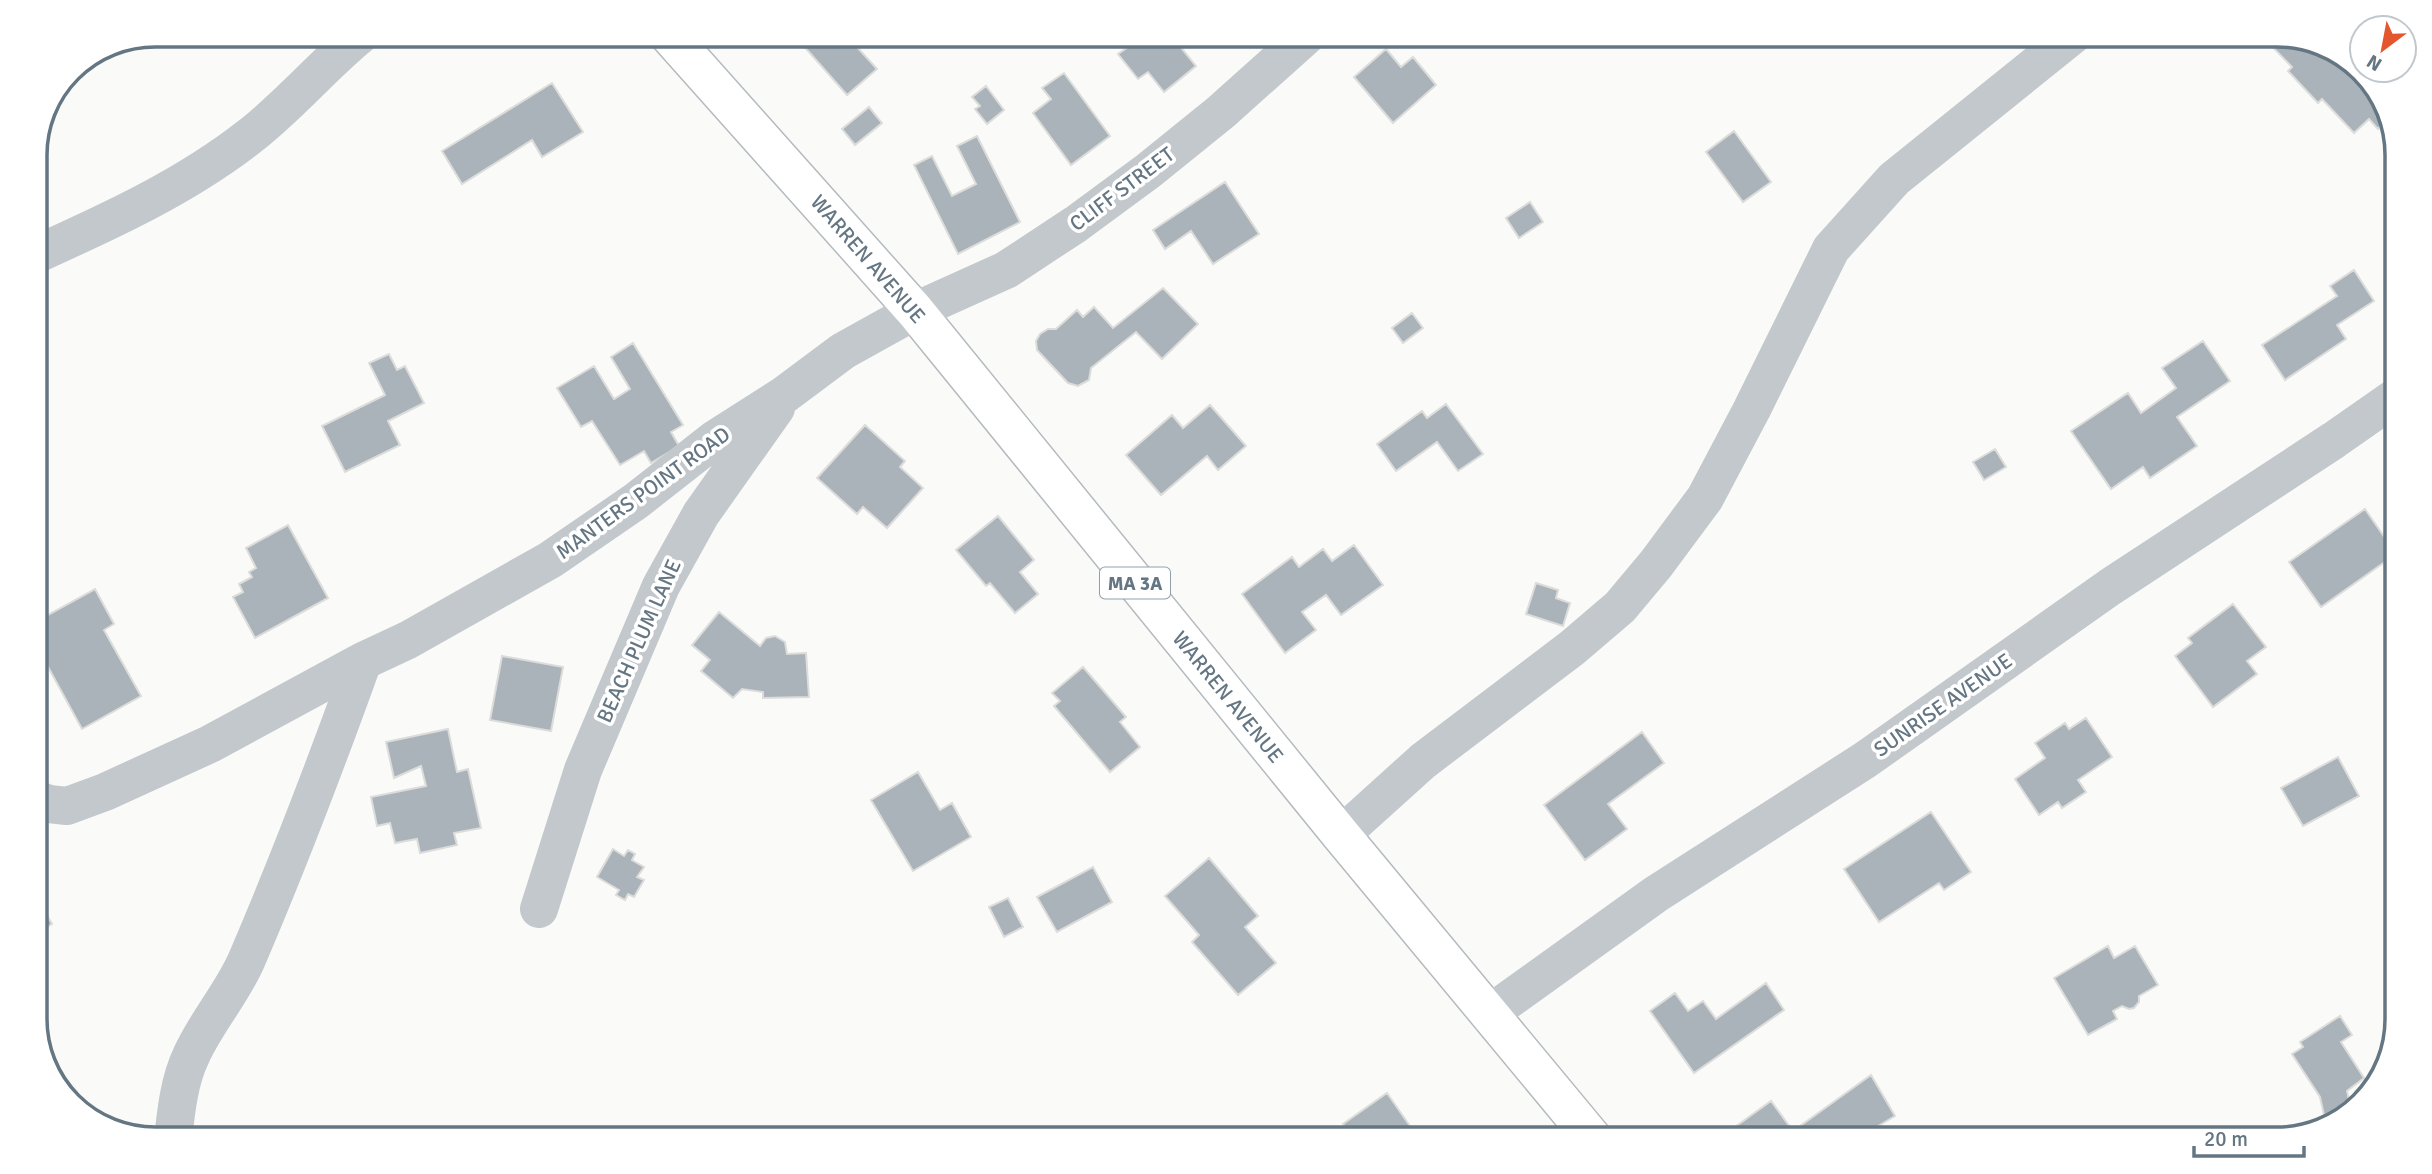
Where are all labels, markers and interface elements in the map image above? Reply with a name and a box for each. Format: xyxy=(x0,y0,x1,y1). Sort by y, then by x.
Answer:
north arrow xyxy=(2348,14,2418,84)
text: N xyxy=(2363,49,2386,76)
street label: CLIFF STREET xyxy=(1065,141,1180,237)
street label: WARREN AVENUE xyxy=(805,189,931,329)
street label: MANTERS POINT ROAD xyxy=(551,421,735,565)
street label: BEACH PLUM LANE xyxy=(591,555,687,727)
road number: MA 3A xyxy=(1100,568,1170,598)
street label: WARREN AVENUE xyxy=(1167,626,1289,768)
street label: SUNRISE AVENUE xyxy=(1869,648,2017,762)
scale bar xyxy=(2194,1114,2304,1158)
text: 20 m xyxy=(2204,1126,2248,1152)

